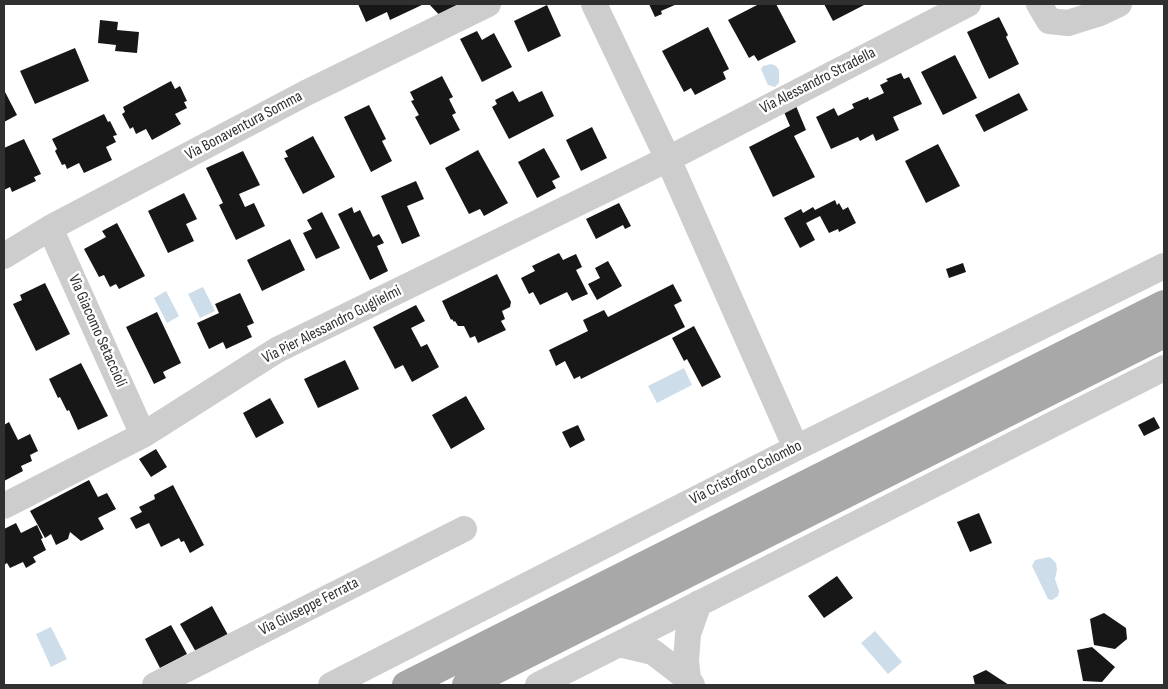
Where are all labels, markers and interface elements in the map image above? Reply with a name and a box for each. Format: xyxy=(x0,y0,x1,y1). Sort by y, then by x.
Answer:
street label: Via Alessandro Stradella xyxy=(757,44,879,118)
street label: Via Bonaventura Somma xyxy=(182,87,306,165)
street label: Via Giacomo Setaccioli xyxy=(64,272,130,390)
street label: Via Pier Alessandro Guglielmi xyxy=(259,282,405,368)
street label: Via Cristoforo Colombo xyxy=(687,437,805,509)
street label: Via Giuseppe Ferrata xyxy=(256,574,362,640)

